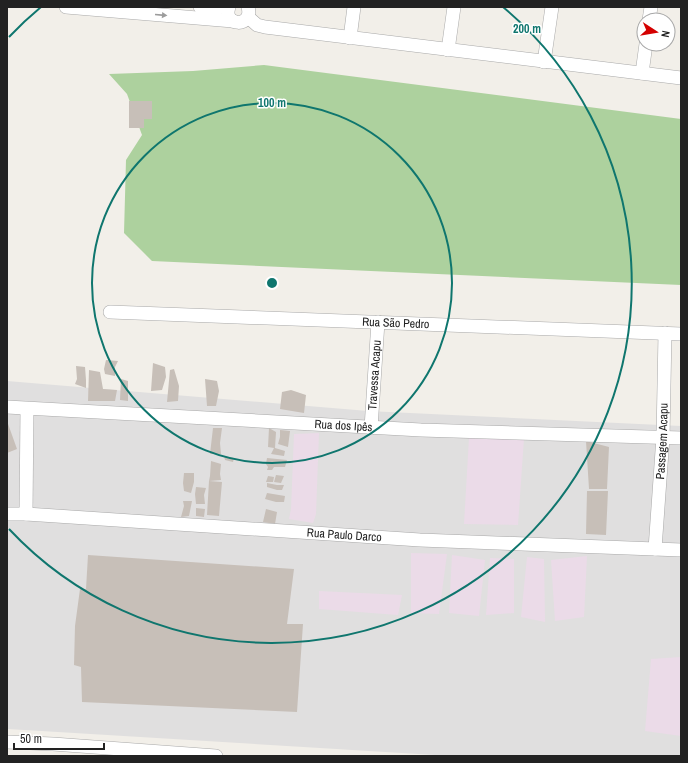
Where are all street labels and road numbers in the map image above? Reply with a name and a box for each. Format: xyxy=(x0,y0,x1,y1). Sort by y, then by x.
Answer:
street label: Rua São Pedro xyxy=(362,314,430,332)
street label: Travessa Acapu xyxy=(364,340,385,411)
street label: Passagem Acapu xyxy=(652,403,672,480)
street label: Rua dos Ipês xyxy=(314,416,373,435)
street label: Rua Paulo Darco xyxy=(306,525,382,545)

